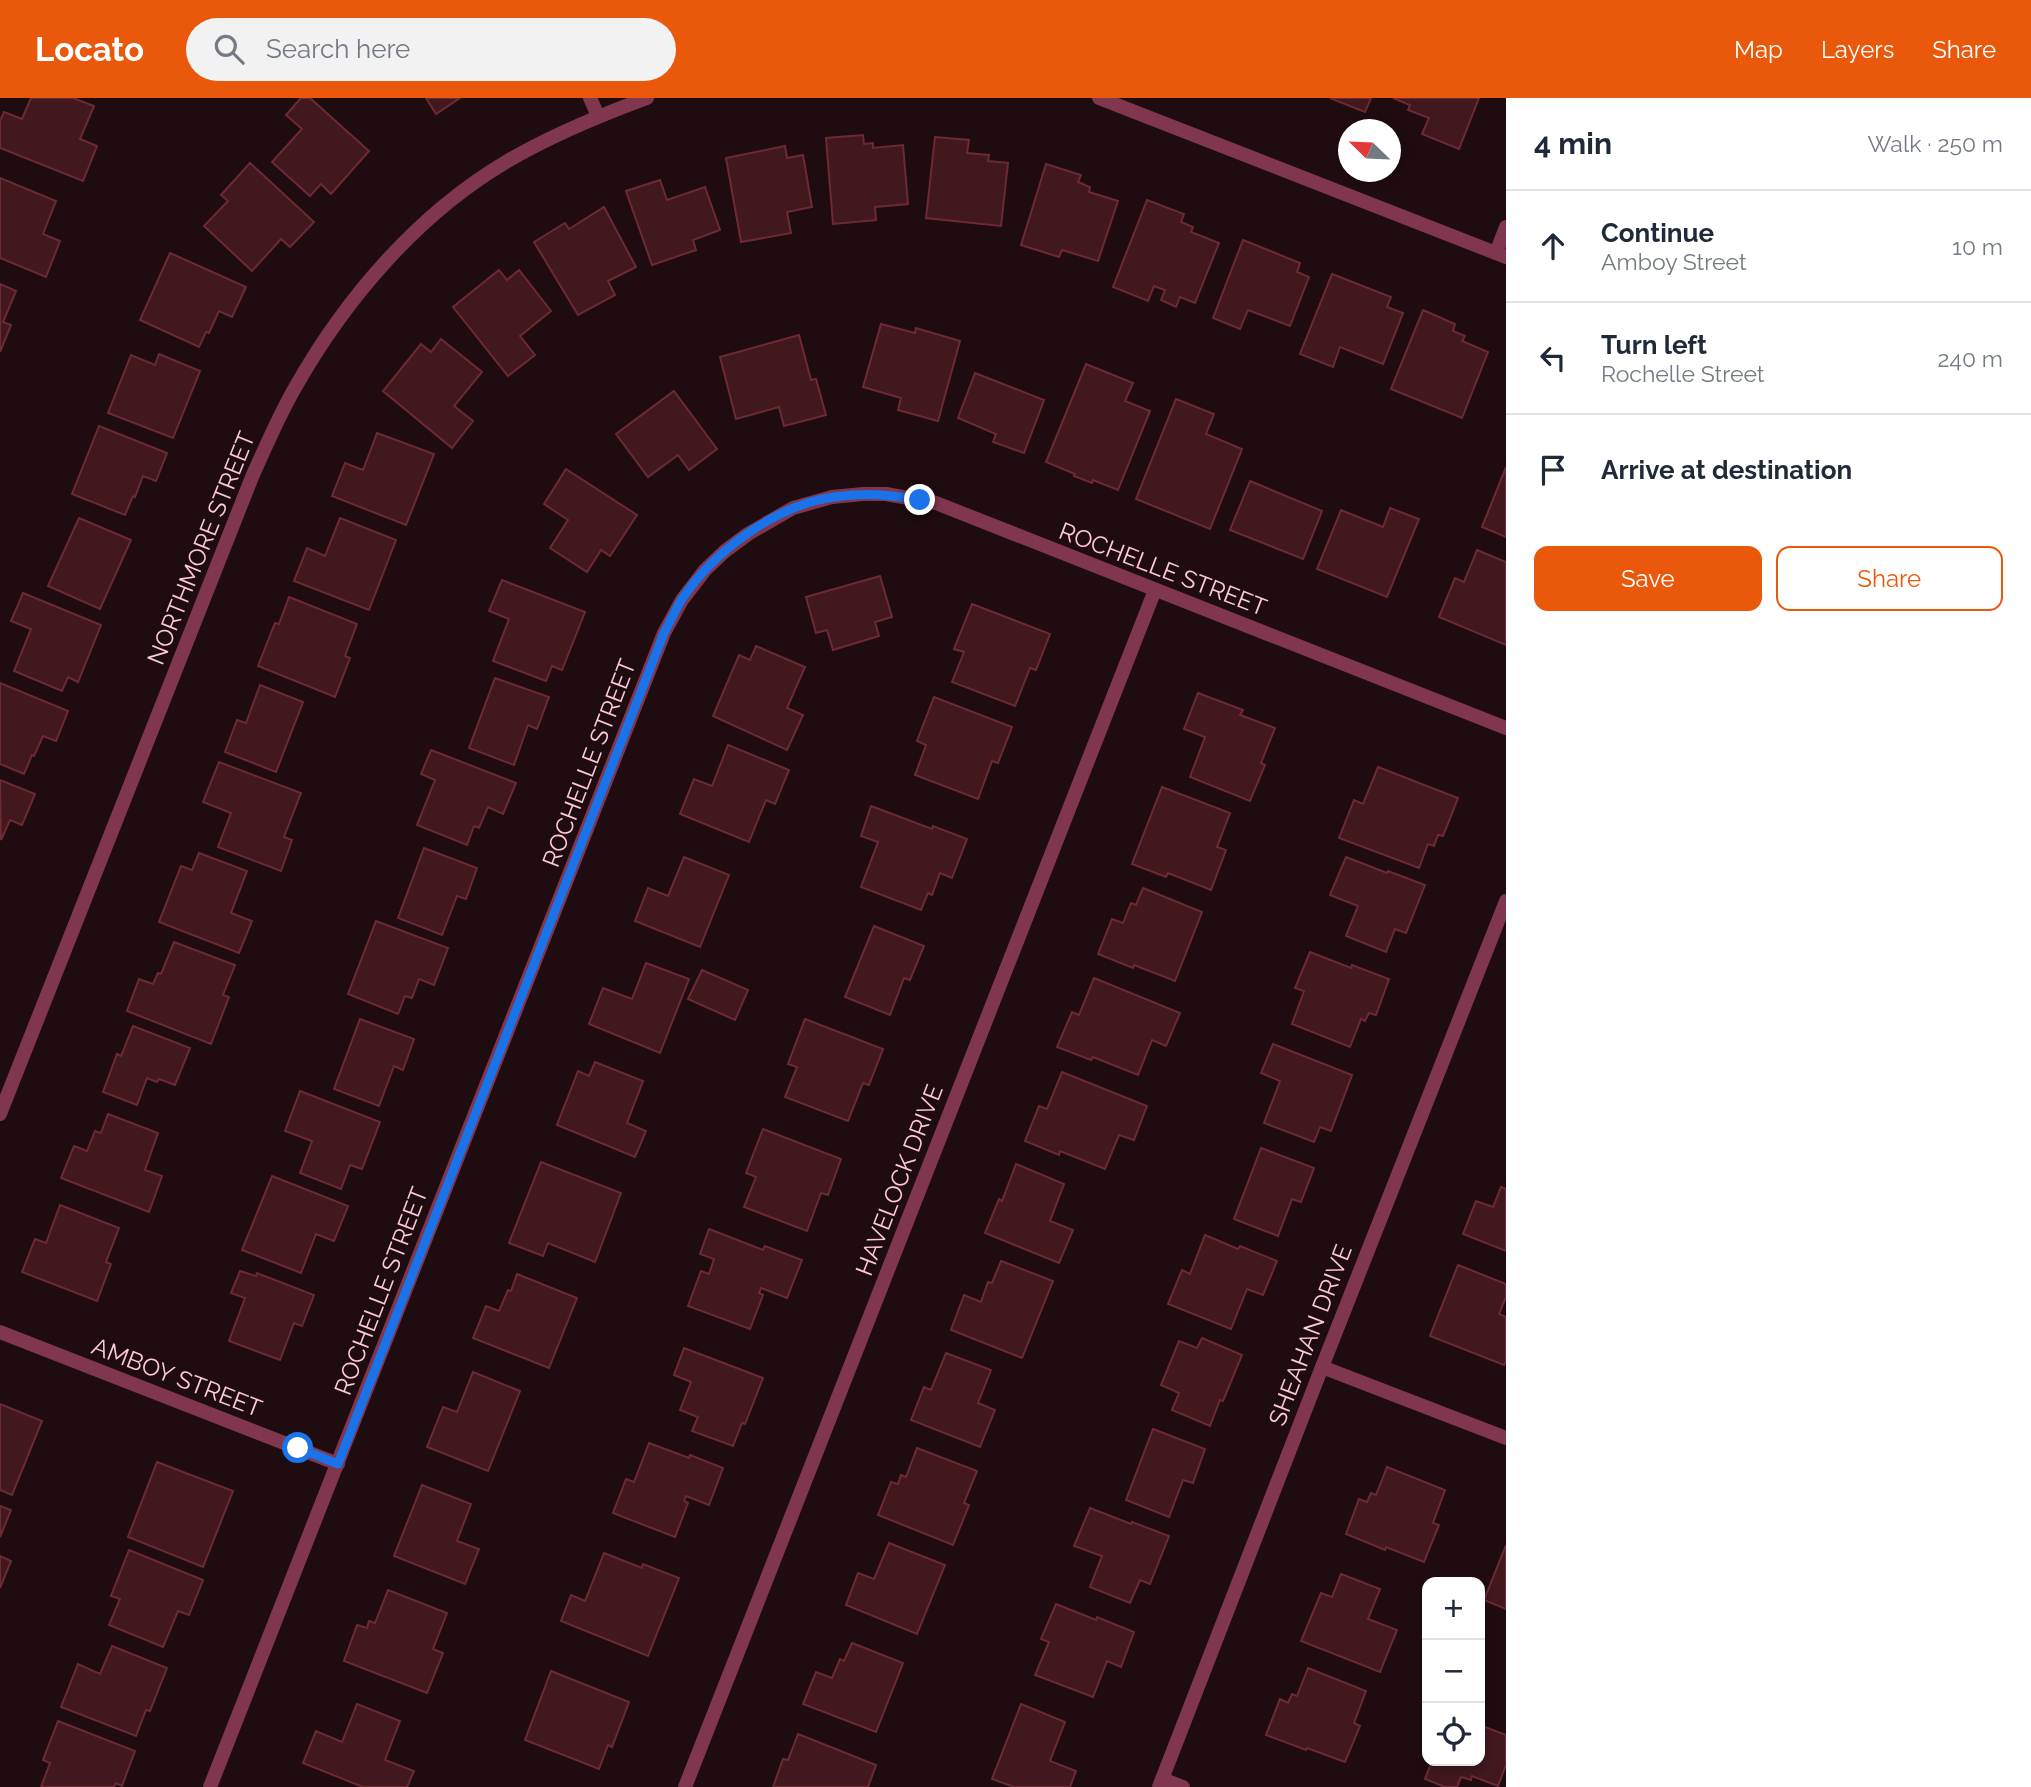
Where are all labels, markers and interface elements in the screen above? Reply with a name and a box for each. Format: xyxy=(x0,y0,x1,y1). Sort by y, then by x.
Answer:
search box xyxy=(186,18,676,81)
text: Locato xyxy=(35,30,144,69)
icon: search xyxy=(210,30,248,68)
text: Search here xyxy=(266,34,410,64)
text: Map xyxy=(1734,35,1783,64)
text: Layers xyxy=(1821,35,1894,64)
text: Share xyxy=(1932,35,1996,64)
north arrow xyxy=(1338,119,1401,182)
text: 4 min xyxy=(1534,126,1612,161)
text: Walk · 250 m xyxy=(1868,130,2003,157)
text: Continue xyxy=(1601,218,1714,248)
icon: ahead xyxy=(1534,227,1572,265)
text: 10 m xyxy=(1952,233,2003,260)
text: Amboy Street xyxy=(1601,248,1747,275)
text: Turn left xyxy=(1601,330,1707,360)
icon: left xyxy=(1534,339,1572,377)
text: 240 m xyxy=(1937,345,2003,372)
text: Rochelle Street xyxy=(1601,360,1765,387)
street label: NORTHMORE STREET xyxy=(141,427,261,669)
icon: arrive xyxy=(1534,451,1572,489)
text: Arrive at destination xyxy=(1601,455,1852,485)
route end xyxy=(904,484,935,515)
street label: ROCHELLE STREET xyxy=(1055,516,1271,622)
button: Save xyxy=(1534,546,1762,611)
button: Share xyxy=(1776,546,2003,611)
street label: ROCHELLE STREET xyxy=(536,655,642,871)
street label: HAVELOCK DRIVE xyxy=(849,1080,949,1280)
street label: ROCHELLE STREET xyxy=(328,1183,434,1399)
street label: SHEAHAN DRIVE xyxy=(1262,1240,1358,1430)
street label: AMBOY STREET xyxy=(88,1331,266,1423)
route start xyxy=(282,1432,313,1463)
map controls xyxy=(1422,1577,1485,1766)
button: + xyxy=(1422,1577,1485,1640)
button: − xyxy=(1422,1640,1485,1703)
button: locate xyxy=(1422,1703,1485,1766)

